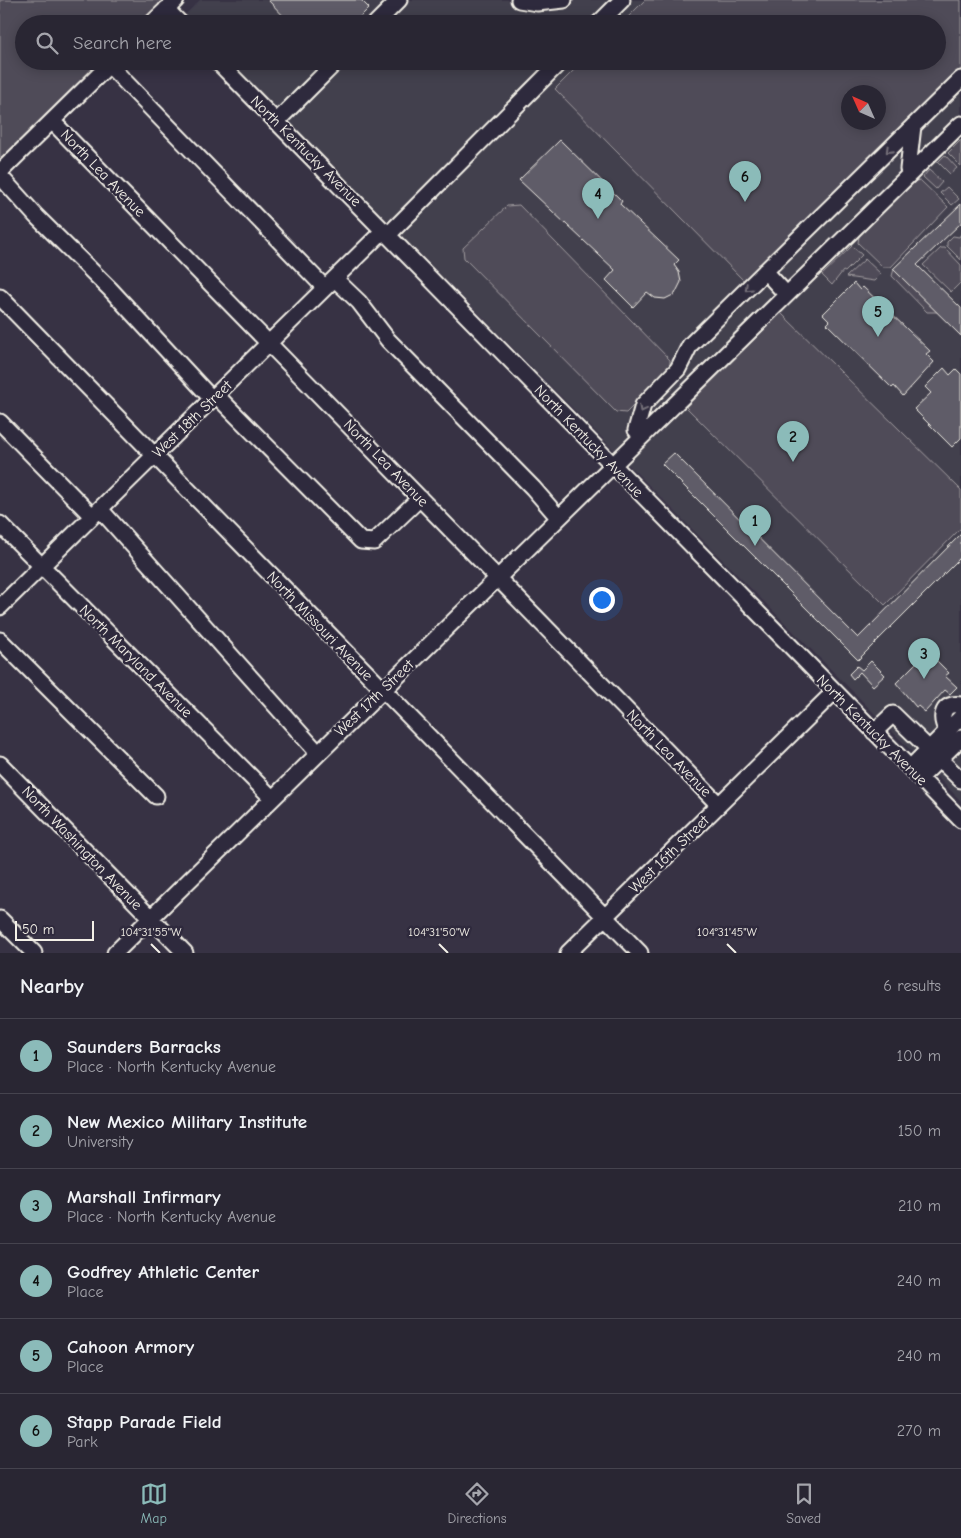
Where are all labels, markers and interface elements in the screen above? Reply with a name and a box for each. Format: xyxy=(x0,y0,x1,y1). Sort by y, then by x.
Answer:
search box xyxy=(15,15,946,70)
icon: search xyxy=(33,29,61,57)
text: Search here xyxy=(73,32,172,54)
north arrow xyxy=(841,85,886,130)
street label: North Kentucky Avenue xyxy=(247,92,365,210)
street label: North Lea Avenue xyxy=(57,126,150,221)
one-way arrow xyxy=(886,144,895,153)
pin: 6 xyxy=(729,161,761,202)
pin: 4 xyxy=(582,178,614,219)
one-way arrow xyxy=(745,282,754,291)
pin: 5 xyxy=(862,296,894,337)
street label: West 18th Street xyxy=(148,376,236,461)
street label: North Kentucky Avenue xyxy=(531,381,648,501)
one-way arrow xyxy=(638,404,648,413)
street label: North Lea Avenue xyxy=(340,416,433,511)
pin: 2 xyxy=(777,421,809,462)
pin: 1 xyxy=(739,505,771,546)
street label: North Missouri Avenue xyxy=(263,568,377,685)
your location xyxy=(589,587,615,613)
street label: North Maryland Avenue xyxy=(76,601,196,721)
pin: 3 xyxy=(908,638,940,679)
street label: West 17th Street xyxy=(331,655,418,740)
street label: North Kentucky Avenue xyxy=(813,671,931,789)
street label: North Lea Avenue xyxy=(623,706,716,801)
street label: North Washington Avenue xyxy=(18,782,146,914)
street label: West 16th Street xyxy=(625,811,713,897)
scale bar xyxy=(15,918,94,941)
text: 50 m xyxy=(22,921,54,938)
text: 104°31'55"W xyxy=(121,925,182,939)
text: 104°31'50"W xyxy=(408,925,470,939)
text: 104°31'45"W xyxy=(697,925,758,939)
text: Nearby xyxy=(20,974,84,998)
text: 6 results xyxy=(883,977,941,995)
text: Saunders Barracks xyxy=(67,1036,221,1058)
text: 1 xyxy=(33,1047,39,1065)
text: 100 m xyxy=(897,1047,941,1065)
text: Place · North Kentucky Avenue xyxy=(67,1058,276,1076)
text: New Mexico Military Institute xyxy=(67,1111,307,1133)
text: 2 xyxy=(32,1122,40,1140)
text: 150 m xyxy=(898,1122,941,1140)
text: University xyxy=(67,1133,133,1151)
text: Marshall Infirmary xyxy=(67,1186,221,1208)
text: 3 xyxy=(32,1197,40,1215)
text: 210 m xyxy=(898,1197,941,1215)
text: Place · North Kentucky Avenue xyxy=(67,1208,276,1226)
text: Godfrey Athletic Center xyxy=(67,1261,259,1283)
text: 4 xyxy=(32,1272,40,1290)
text: 240 m xyxy=(897,1272,941,1290)
text: Place xyxy=(67,1283,103,1301)
text: Cahoon Armory xyxy=(67,1336,194,1358)
text: 5 xyxy=(32,1347,40,1365)
text: 240 m xyxy=(897,1347,941,1365)
text: Place xyxy=(67,1358,103,1376)
text: Stapp Parade Field xyxy=(67,1411,222,1433)
text: 6 xyxy=(32,1422,40,1440)
text: 270 m xyxy=(897,1422,941,1440)
text: Park xyxy=(67,1433,98,1451)
tab: Map xyxy=(140,1480,168,1527)
tab: Directions xyxy=(447,1480,507,1527)
tab: Saved xyxy=(786,1480,821,1527)

